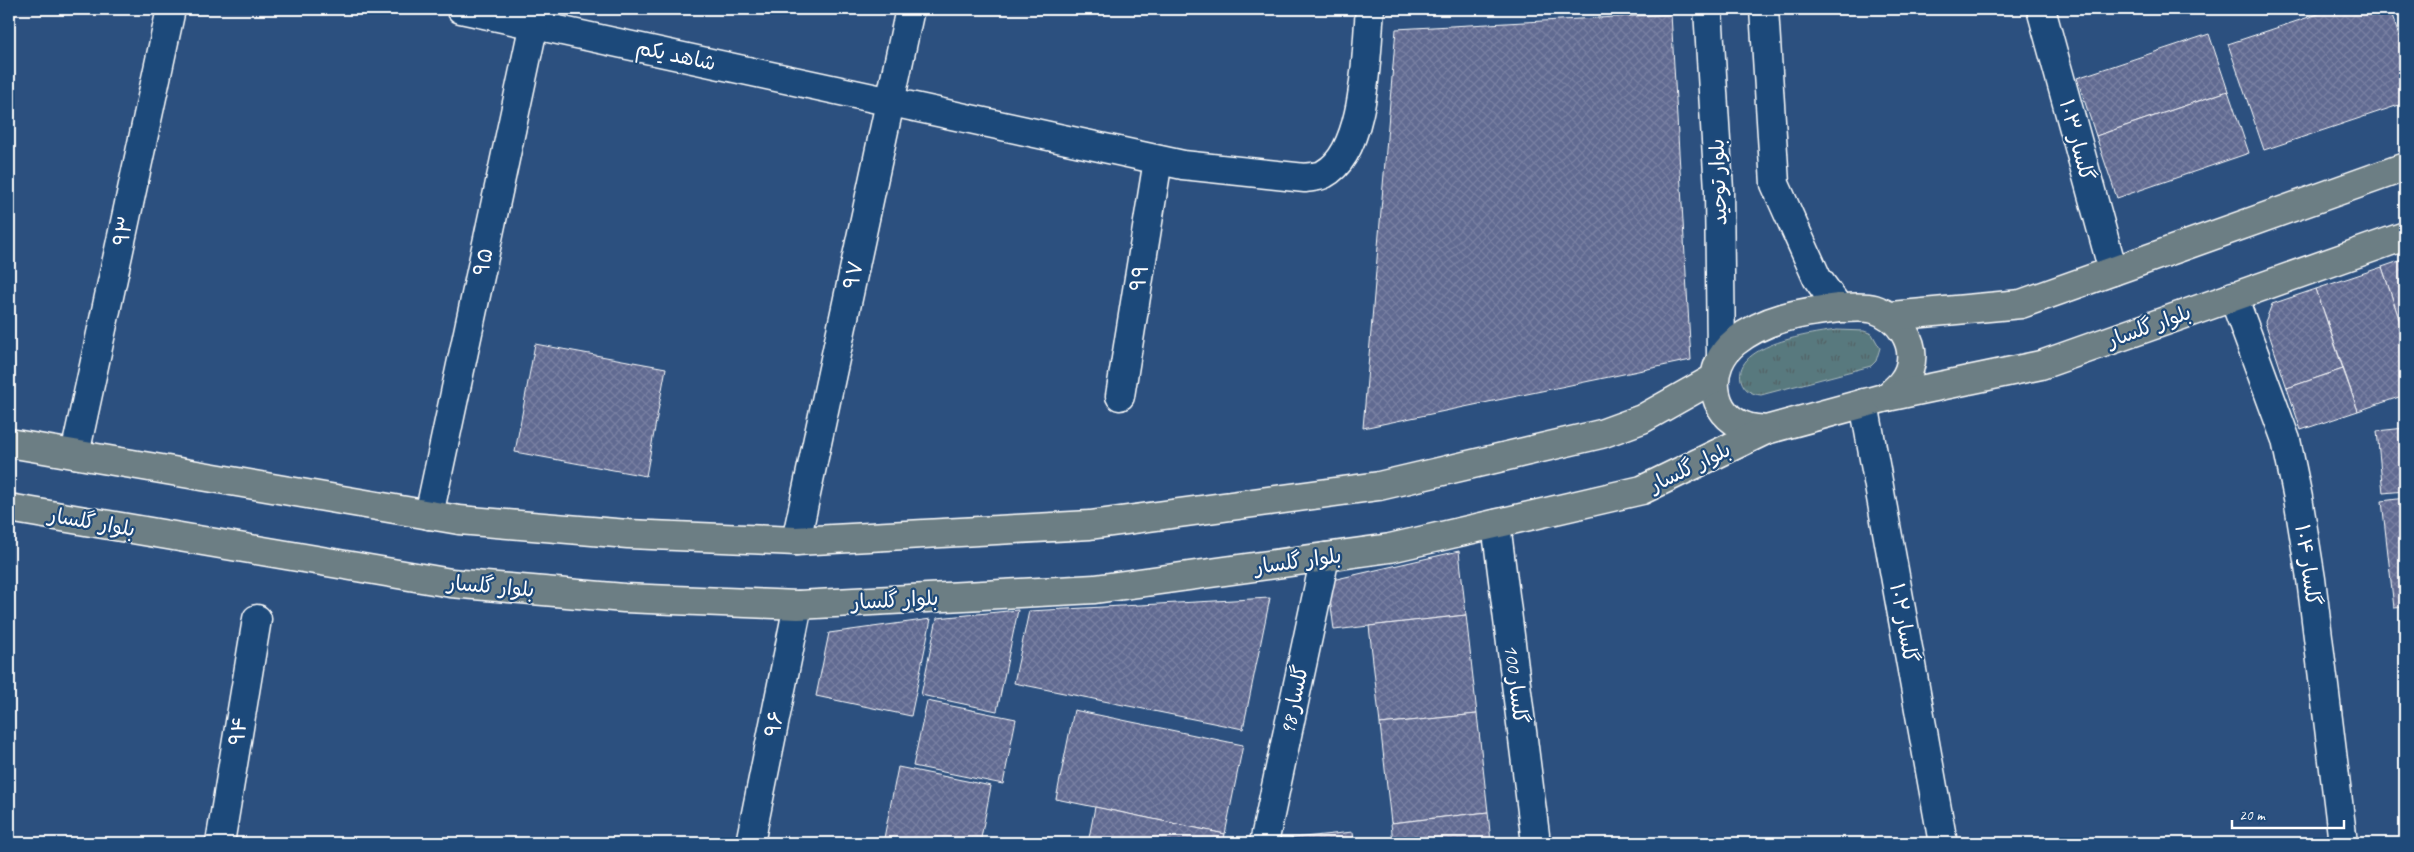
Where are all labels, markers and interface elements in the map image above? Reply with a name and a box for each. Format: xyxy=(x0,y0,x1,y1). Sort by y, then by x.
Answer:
street label: شاهد یکم xyxy=(633,34,718,79)
street label: گلسار ۱۰۳ xyxy=(2054,96,2100,184)
street label: بلوار توحید xyxy=(1703,138,1733,226)
street label: ۹۳ xyxy=(107,213,139,249)
street label: ۹۵ xyxy=(467,246,499,278)
street label: ۹۷ xyxy=(837,259,869,291)
street label: ۹۹ xyxy=(1124,263,1154,293)
street label: بلوار گلسار xyxy=(2102,299,2194,354)
street label: بلوار گلسار xyxy=(1643,436,1735,499)
street label: بلوار گلسار xyxy=(45,501,137,542)
street label: گلسار ۱۰۴ xyxy=(2289,523,2327,607)
street label: بلوار گلسار xyxy=(1251,542,1343,580)
street label: بلوار گلسار xyxy=(444,569,536,603)
street label: گلسار ۱۰۲ xyxy=(1884,581,1924,665)
street label: بلوار گلسار xyxy=(849,585,939,615)
street label: گلسار 100 xyxy=(1498,643,1534,725)
street label: گلسار 98 xyxy=(1274,663,1314,737)
street label: ۹۶ xyxy=(759,709,789,739)
street label: ۹۴ xyxy=(223,715,253,747)
scale bar xyxy=(2232,797,2344,829)
text: 20 m xyxy=(2239,806,2266,825)

